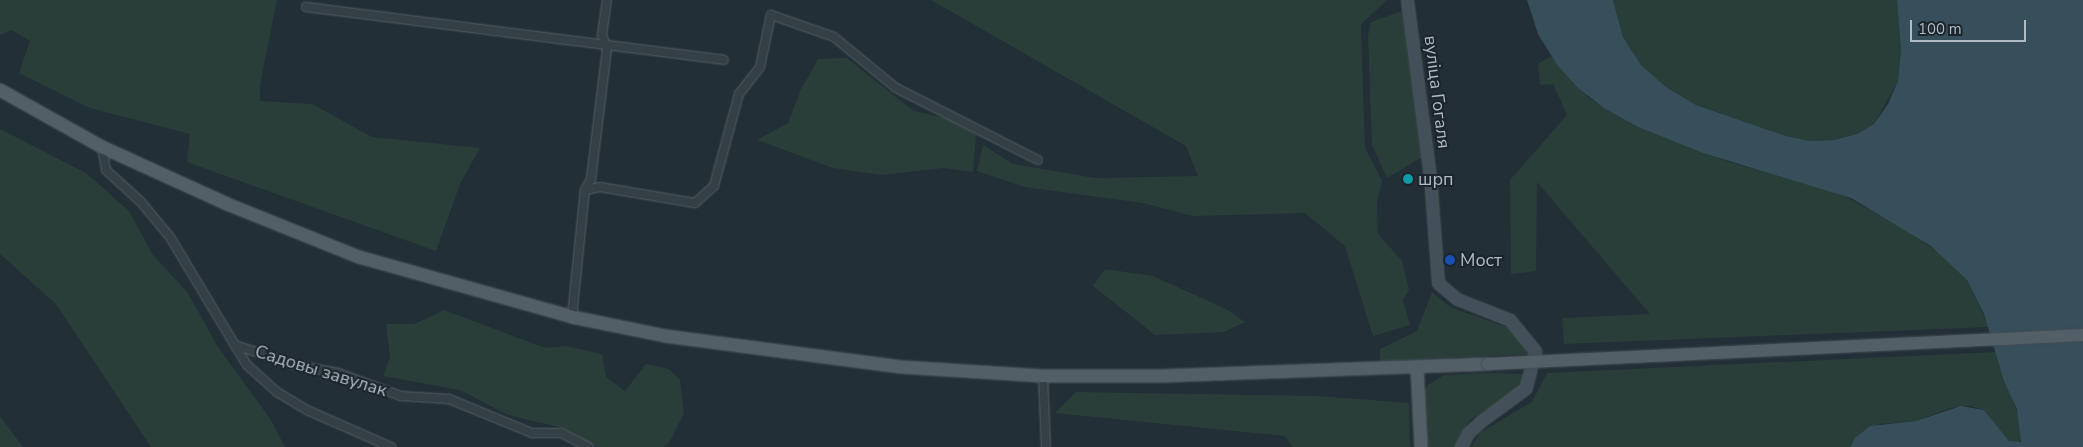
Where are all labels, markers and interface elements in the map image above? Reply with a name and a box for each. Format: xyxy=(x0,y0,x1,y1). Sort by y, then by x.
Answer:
scale bar xyxy=(1913,10,2029,42)
text: 100 m xyxy=(1918,19,1962,39)
street label: вуліца Гогаля xyxy=(1419,34,1455,150)
place label: шрп xyxy=(1418,168,1454,190)
marker: шрп xyxy=(1402,173,1414,185)
place label: Мост xyxy=(1460,249,1502,271)
marker: Мост xyxy=(1444,254,1456,266)
street label: Садовы завулак xyxy=(252,341,390,401)

